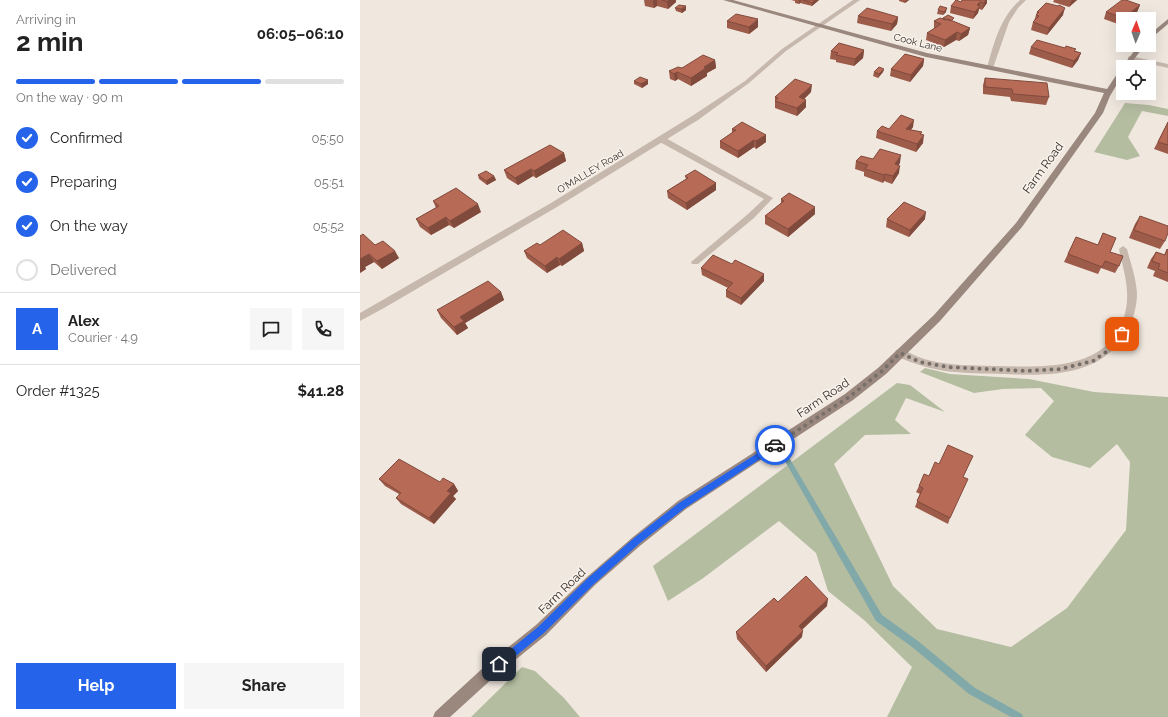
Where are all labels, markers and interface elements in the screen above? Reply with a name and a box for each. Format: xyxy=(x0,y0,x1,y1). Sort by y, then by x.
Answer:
text: Arriving in xyxy=(16,12,76,27)
north arrow xyxy=(1116,12,1156,52)
map controls xyxy=(1116,12,1156,100)
text: 06:05–06:10 xyxy=(257,25,344,43)
text: 2 min xyxy=(16,27,83,57)
street label: Cook Lane xyxy=(892,31,943,54)
button: locate xyxy=(1116,60,1156,100)
text: On the way · 90 m xyxy=(16,90,123,105)
icon: check xyxy=(16,127,38,149)
text: Confirmed xyxy=(50,129,123,147)
text: 05:50 xyxy=(311,131,344,146)
street label: Farm Road xyxy=(1020,140,1066,196)
street label: O'MALLEY Road xyxy=(555,147,625,196)
icon: check xyxy=(16,171,38,193)
text: Preparing xyxy=(50,173,117,191)
text: 05:51 xyxy=(314,175,344,190)
icon: check xyxy=(16,215,38,237)
text: On the way xyxy=(50,217,128,235)
text: 05:52 xyxy=(313,219,344,234)
text: Delivered xyxy=(50,261,117,279)
button: chat xyxy=(250,308,292,350)
button: phone xyxy=(302,308,344,350)
text: Alex xyxy=(68,312,99,330)
pin xyxy=(1105,317,1139,351)
text: A xyxy=(32,320,42,338)
icon: bag xyxy=(1111,323,1133,345)
text: Courier · 4.9 xyxy=(68,330,138,345)
street label: Farm Road xyxy=(794,375,852,421)
text: Order #1325 xyxy=(16,382,100,400)
text: $41.28 xyxy=(298,382,344,400)
courier xyxy=(755,425,795,465)
icon: car xyxy=(764,434,786,456)
street label: Farm Road xyxy=(536,565,588,617)
pin xyxy=(482,647,516,681)
icon: home xyxy=(488,653,510,675)
button: Help xyxy=(16,663,176,709)
button: Share xyxy=(184,663,344,709)

